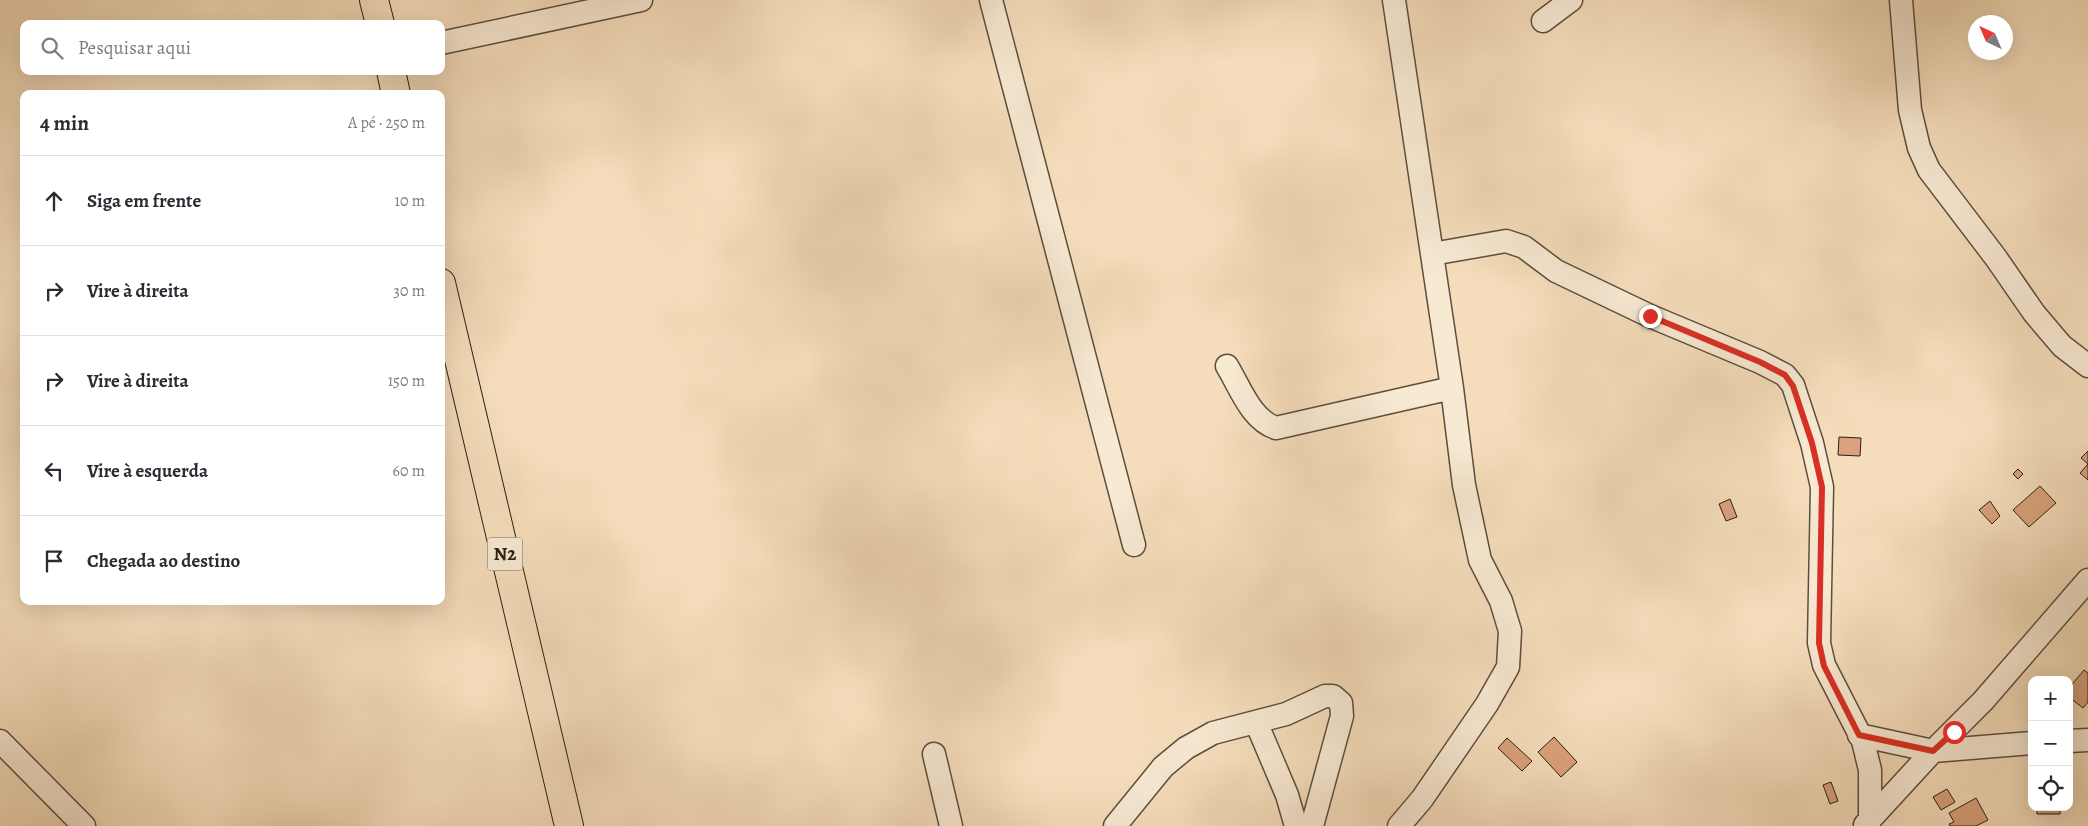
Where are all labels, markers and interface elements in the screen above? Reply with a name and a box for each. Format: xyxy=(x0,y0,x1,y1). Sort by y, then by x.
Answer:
north arrow xyxy=(1968,15,2013,60)
search box xyxy=(20,20,445,75)
icon: search xyxy=(38,34,66,62)
text: Pesquisar aqui xyxy=(78,35,191,61)
text: 4 min xyxy=(40,109,89,137)
text: A pé · 250 m xyxy=(348,112,425,134)
icon: ahead xyxy=(40,187,68,215)
text: Siga em frente xyxy=(87,188,201,214)
text: 10 m xyxy=(395,190,425,212)
icon: right xyxy=(40,277,68,305)
text: Vire à direita xyxy=(87,278,189,304)
text: 30 m xyxy=(393,280,425,302)
route end xyxy=(1639,305,1662,328)
icon: right xyxy=(40,367,68,395)
text: Vire à direita xyxy=(87,368,189,394)
text: 150 m xyxy=(388,370,425,392)
icon: left xyxy=(40,457,68,485)
text: Vire à esquerda xyxy=(87,458,208,484)
text: 60 m xyxy=(393,460,425,482)
road number: N2 xyxy=(488,538,522,570)
icon: arrive xyxy=(40,547,68,575)
text: Chegada ao destino xyxy=(87,548,240,574)
map controls xyxy=(2028,676,2073,811)
button: + xyxy=(2028,676,2073,721)
route start xyxy=(1943,721,1966,744)
button: − xyxy=(2028,721,2073,766)
button: locate xyxy=(2028,766,2073,811)

